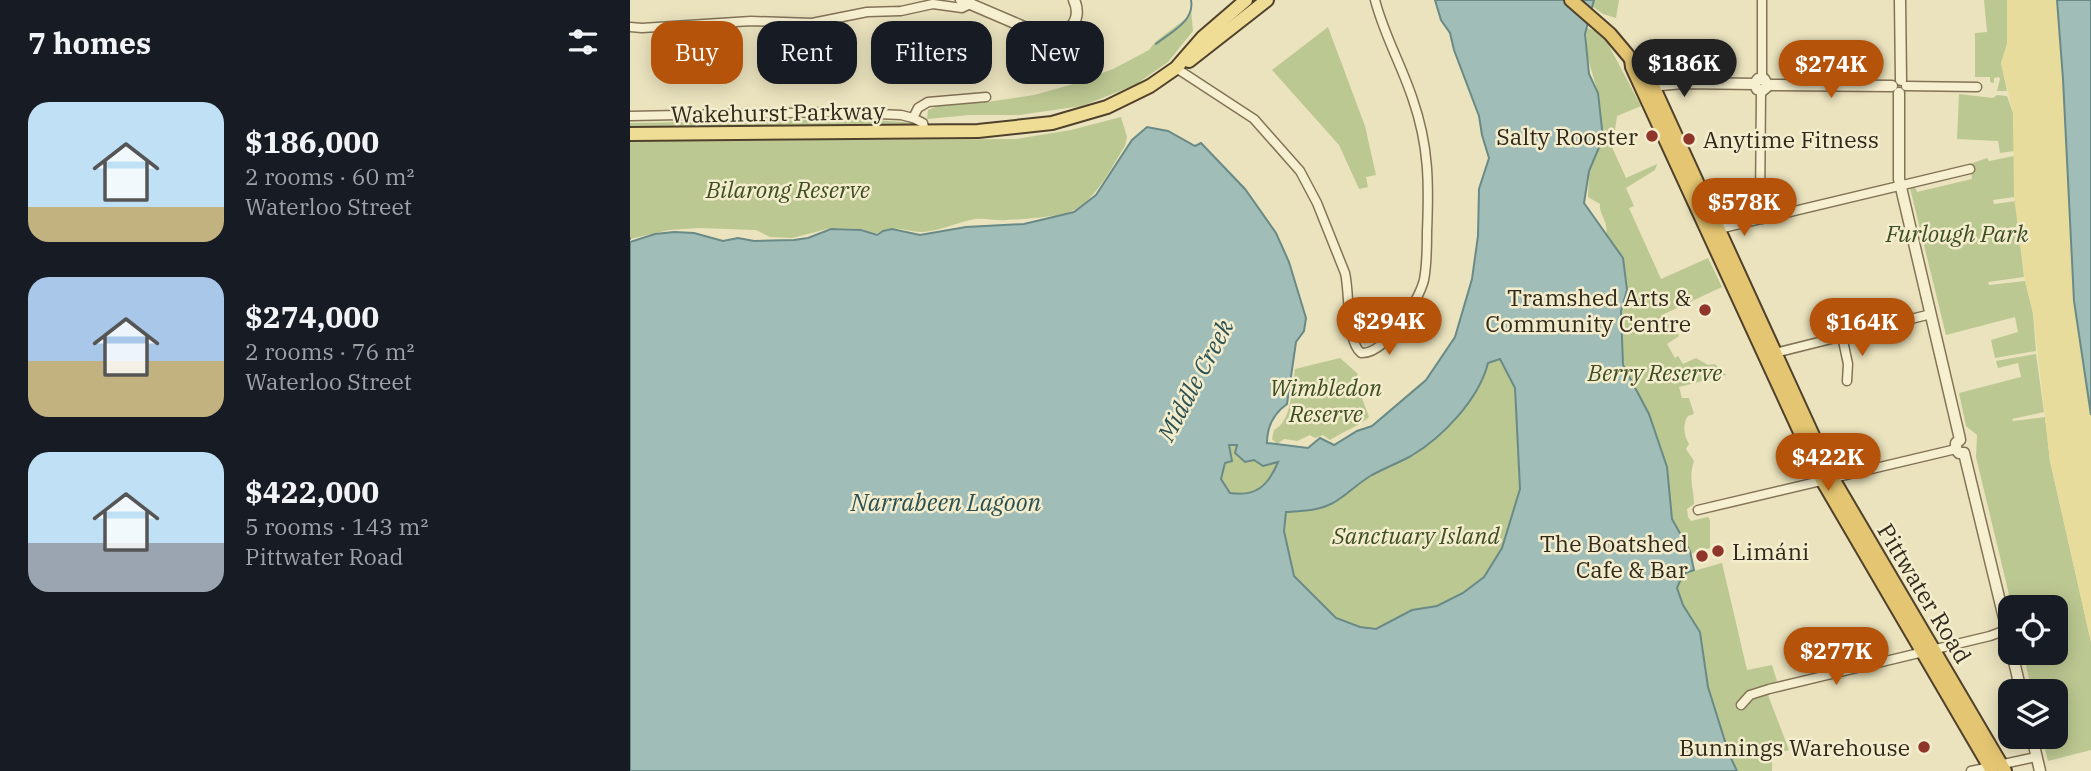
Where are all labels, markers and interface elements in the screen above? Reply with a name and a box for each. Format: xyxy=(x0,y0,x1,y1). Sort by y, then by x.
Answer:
chip: Buy xyxy=(651,21,743,84)
chip: Rent xyxy=(757,21,857,84)
chip: Filters xyxy=(871,21,992,84)
chip: New xyxy=(1006,21,1104,84)
text: 7 homes xyxy=(28,23,151,62)
icon: filters xyxy=(564,23,602,61)
pin: $186K xyxy=(1635,40,1733,99)
pin: $274K xyxy=(1782,41,1880,100)
text: $186K xyxy=(1648,47,1720,77)
text: $274K xyxy=(1795,48,1867,78)
street label: Wakehurst Parkway xyxy=(670,95,886,129)
place label: Salty Rooster xyxy=(1496,121,1638,151)
text: $186,000 xyxy=(245,122,379,161)
place label: Anytime Fitness xyxy=(1703,124,1879,154)
marker: Salty Rooster xyxy=(1644,128,1660,144)
icon: home xyxy=(84,130,168,214)
marker: Anytime Fitness xyxy=(1681,131,1697,147)
text: 2 rooms · 60 m² xyxy=(245,161,415,191)
park label: Bilarong Reserve xyxy=(705,174,870,204)
pin: $578K xyxy=(1695,178,1793,238)
text: $578K xyxy=(1708,186,1780,216)
text: Waterloo Street xyxy=(245,191,412,221)
park label: Furlough Park xyxy=(1885,218,2029,248)
place label: Tramshed Arts & Community Centre xyxy=(1485,282,1691,338)
text: $274,000 xyxy=(245,297,379,336)
pin: $294K xyxy=(1340,298,1438,357)
pin: $164K xyxy=(1813,298,1911,358)
marker: Tramshed Arts & Community Centre xyxy=(1697,302,1713,318)
icon: home xyxy=(84,305,168,389)
text: $294K xyxy=(1353,305,1425,335)
text: $164K xyxy=(1826,306,1898,336)
water label: Middle Creek xyxy=(1149,313,1241,447)
text: 2 rooms · 76 m² xyxy=(245,336,415,366)
park label: Berry Reserve xyxy=(1587,357,1722,387)
text: Waterloo Street xyxy=(245,366,412,396)
park label: Wimbledon Reserve xyxy=(1270,372,1382,428)
pin: $422K xyxy=(1779,434,1877,493)
text: $422K xyxy=(1792,441,1864,471)
text: $422,000 xyxy=(245,472,379,511)
icon: home xyxy=(84,480,168,564)
water label: Narrabeen Lagoon xyxy=(850,486,1042,518)
text: 5 rooms · 143 m² xyxy=(245,511,428,541)
street label: Pittwater Road xyxy=(1871,517,1979,669)
park label: Sanctuary Island xyxy=(1331,520,1500,550)
place label: The Boatshed Cafe & Bar xyxy=(1540,528,1688,584)
place label: Limáni xyxy=(1732,536,1809,566)
text: Pittwater Road xyxy=(245,541,403,571)
marker: Limáni xyxy=(1710,543,1726,559)
marker: The Boatshed Cafe & Bar xyxy=(1694,548,1710,564)
map controls xyxy=(1998,595,2068,749)
button: locate xyxy=(1998,595,2068,665)
pin: $277K xyxy=(1787,628,1885,687)
text: $277K xyxy=(1800,635,1872,665)
button: layers xyxy=(1998,679,2068,749)
place label: Bunnings Warehouse xyxy=(1679,732,1910,762)
marker: Bunnings Warehouse xyxy=(1916,739,1932,755)

